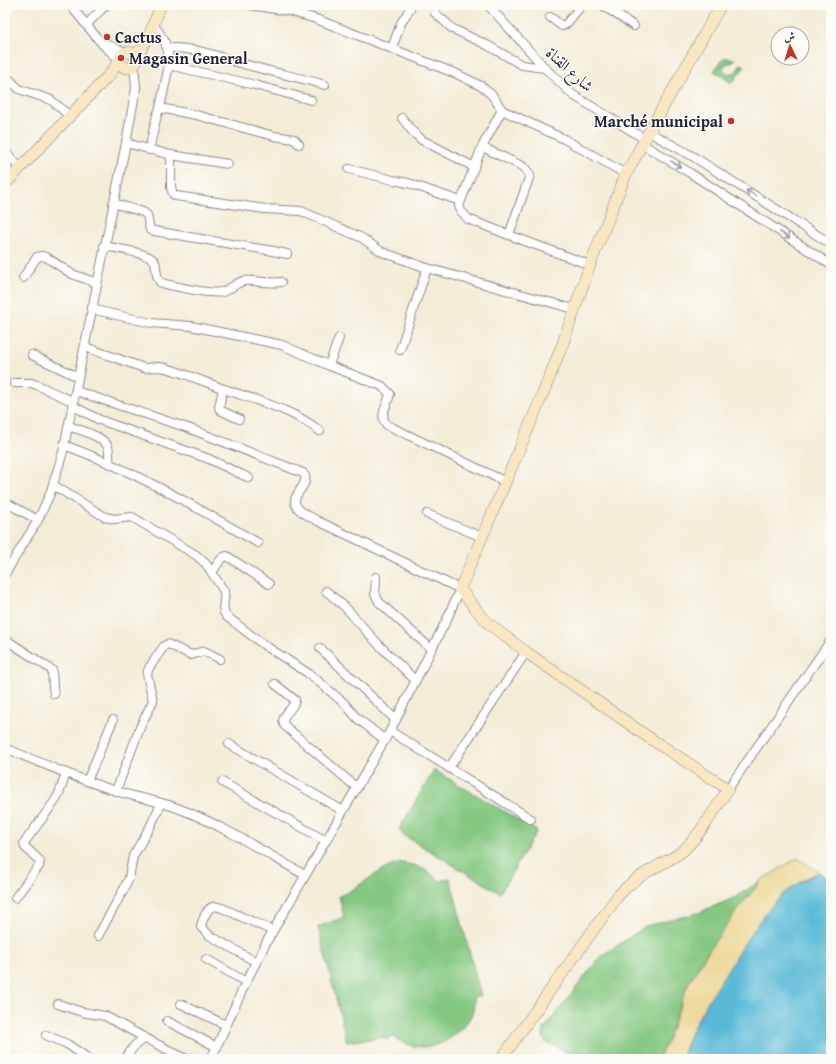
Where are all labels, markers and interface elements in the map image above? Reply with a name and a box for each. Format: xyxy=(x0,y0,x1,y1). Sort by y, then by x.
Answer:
place label: Cactus xyxy=(115,25,162,49)
north arrow xyxy=(770,26,810,66)
text: ش xyxy=(783,28,795,44)
marker: Cactus xyxy=(102,32,112,42)
street label: شارع القناة xyxy=(539,41,599,99)
place label: Magasin General xyxy=(129,46,248,70)
marker: Magasin General xyxy=(116,53,126,63)
place label: Marché municipal xyxy=(594,109,723,133)
marker: Marché municipal xyxy=(726,116,736,126)
one-way arrow xyxy=(670,160,681,168)
one-way arrow xyxy=(745,188,757,196)
one-way arrow xyxy=(779,231,791,239)

